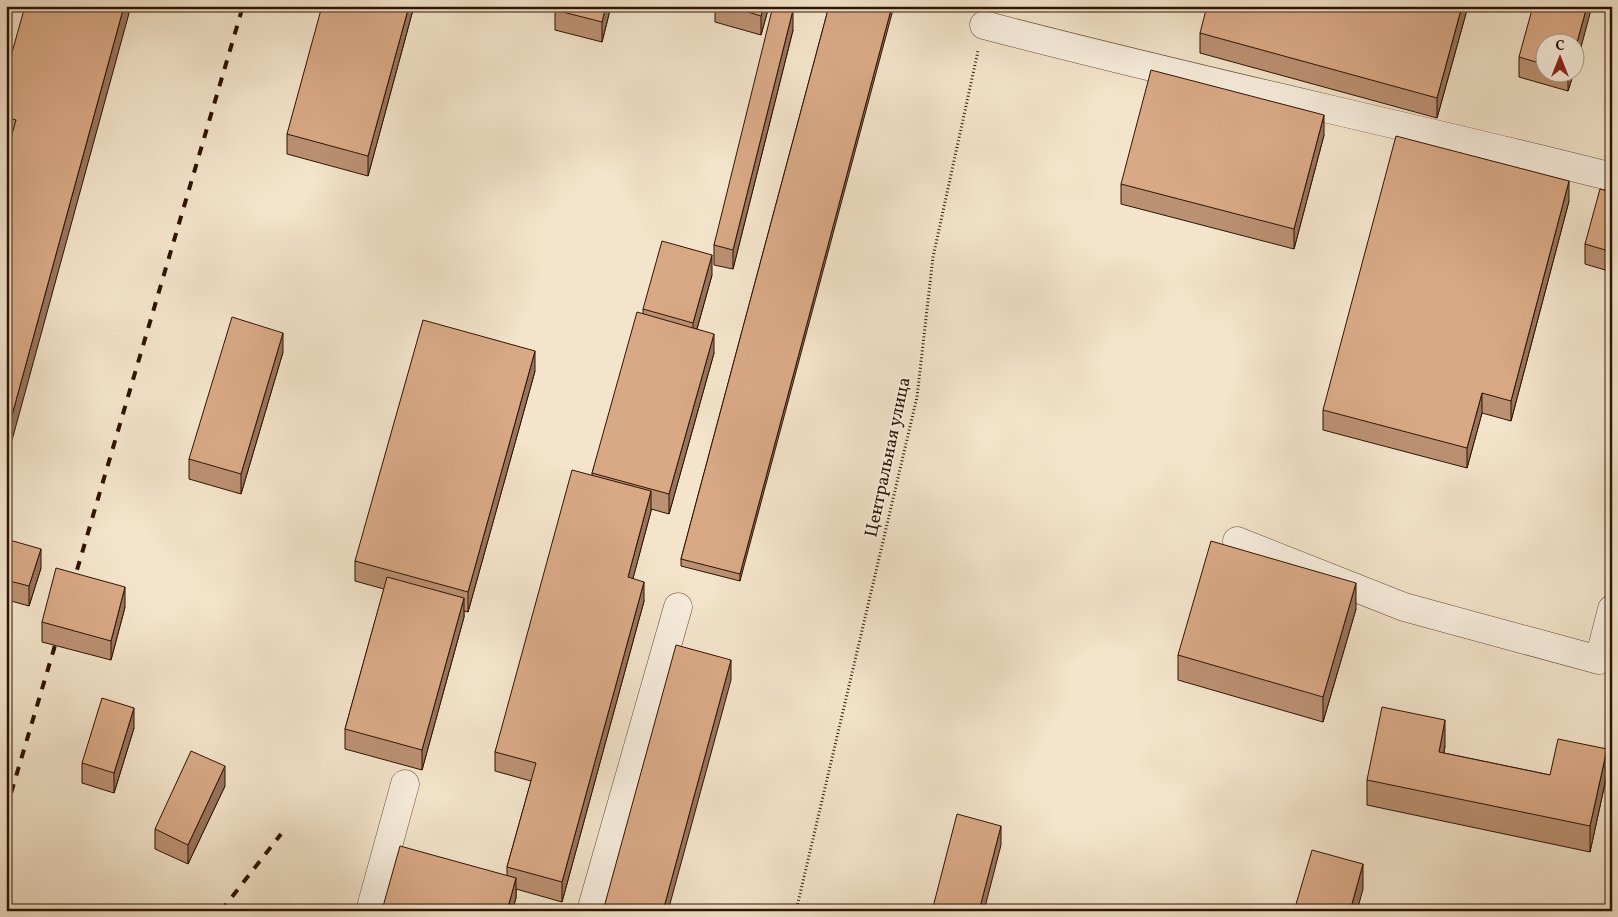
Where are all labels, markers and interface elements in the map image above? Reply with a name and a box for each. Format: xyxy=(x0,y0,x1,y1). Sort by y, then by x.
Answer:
north arrow xyxy=(1536,32,1586,82)
text: С xyxy=(1555,37,1565,56)
street label: Центральная улица xyxy=(859,375,918,540)

